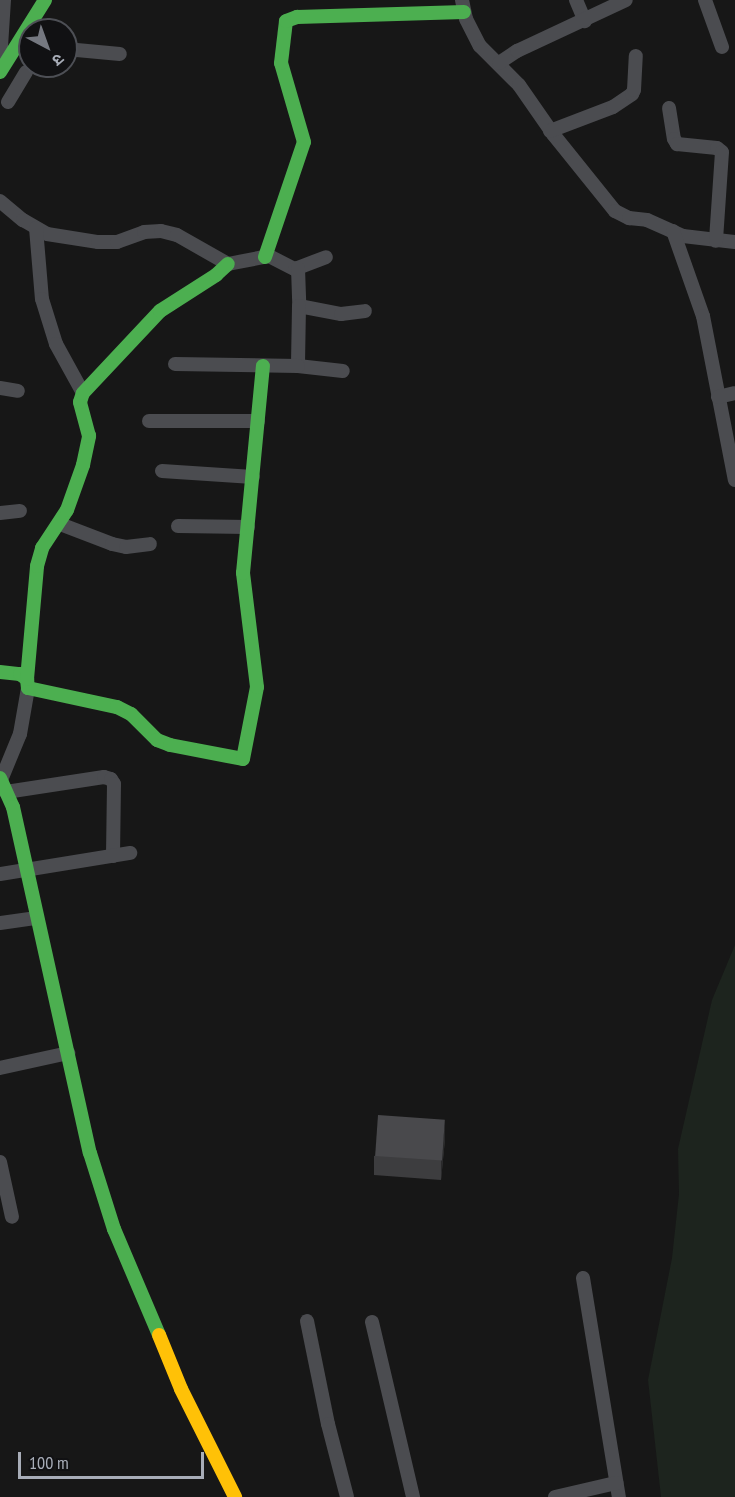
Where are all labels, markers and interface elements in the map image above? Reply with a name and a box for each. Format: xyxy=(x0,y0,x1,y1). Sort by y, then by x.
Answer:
north arrow xyxy=(18,18,78,78)
text: उ xyxy=(48,49,69,71)
scale bar xyxy=(21,1440,207,1478)
text: 100 m xyxy=(29,1451,69,1474)

